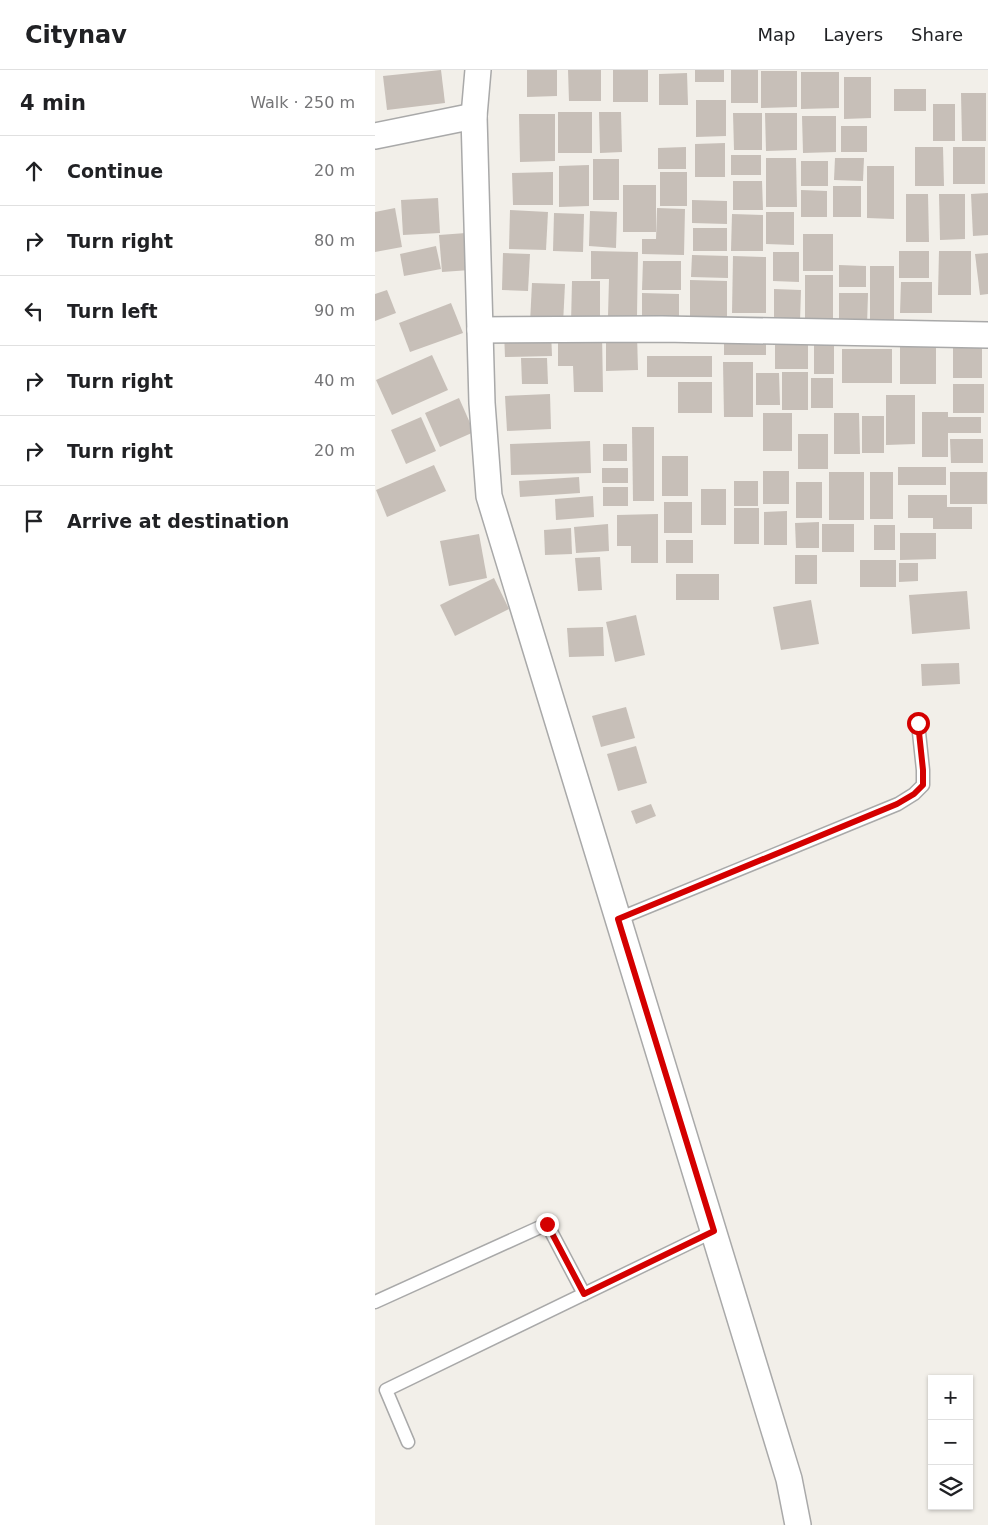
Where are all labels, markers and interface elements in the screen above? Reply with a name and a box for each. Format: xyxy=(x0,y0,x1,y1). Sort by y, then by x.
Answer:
text: Citynav xyxy=(25,21,127,49)
text: Map xyxy=(757,24,795,45)
text: Layers xyxy=(823,24,883,45)
text: Share xyxy=(911,24,963,45)
text: 4 min xyxy=(20,91,86,115)
text: Walk · 250 m xyxy=(250,93,355,112)
icon: ahead xyxy=(20,157,48,185)
text: Continue xyxy=(67,160,163,182)
text: 20 m xyxy=(314,161,355,180)
icon: right xyxy=(20,227,48,255)
text: Turn right xyxy=(67,230,173,252)
text: 80 m xyxy=(314,231,355,250)
icon: left xyxy=(20,297,48,325)
text: Turn left xyxy=(67,300,158,322)
text: 90 m xyxy=(314,301,355,320)
icon: right xyxy=(20,367,48,395)
text: Turn right xyxy=(67,370,173,392)
text: 40 m xyxy=(314,371,355,390)
icon: right xyxy=(20,437,48,465)
text: Turn right xyxy=(67,440,173,462)
text: 20 m xyxy=(314,441,355,460)
icon: arrive xyxy=(20,507,48,535)
text: Arrive at destination xyxy=(67,510,289,532)
route start xyxy=(907,712,930,735)
route end xyxy=(536,1213,559,1236)
map controls xyxy=(928,1375,973,1510)
button: + xyxy=(928,1375,973,1420)
button: − xyxy=(928,1420,973,1465)
button: layers xyxy=(928,1465,973,1510)

